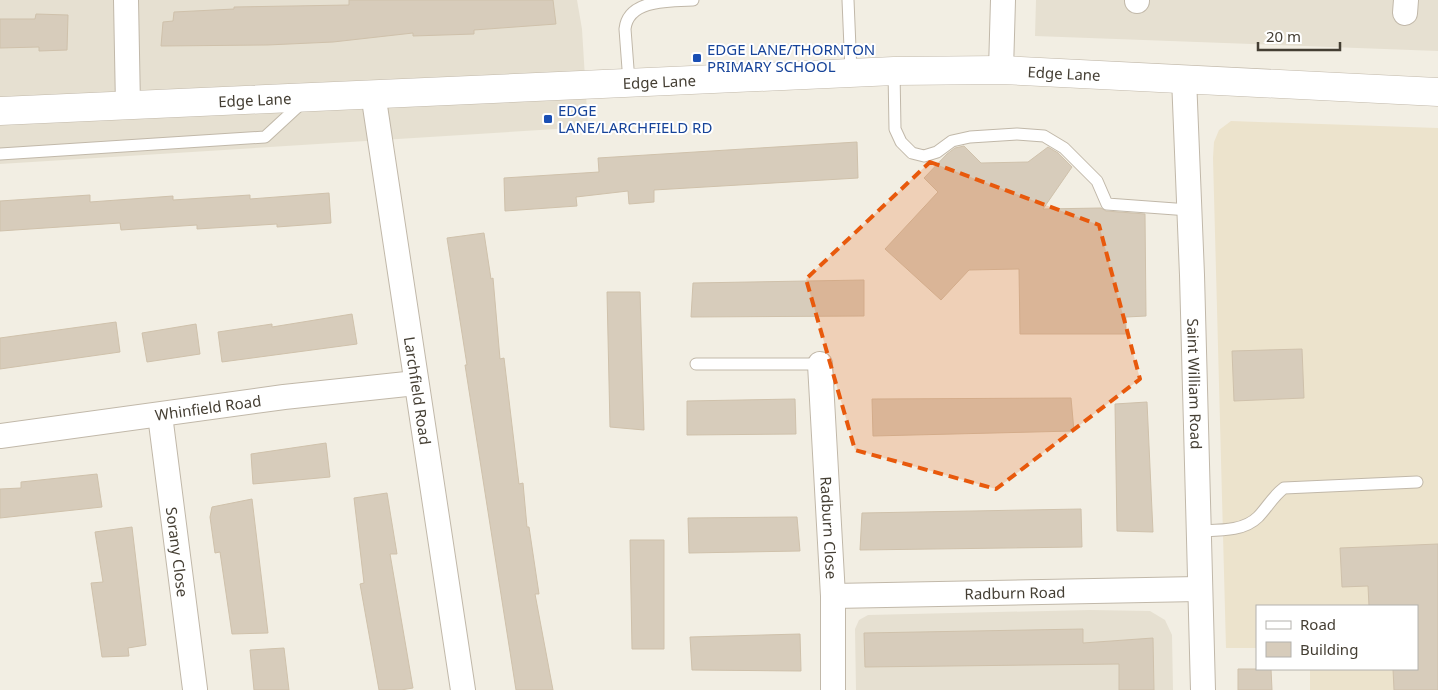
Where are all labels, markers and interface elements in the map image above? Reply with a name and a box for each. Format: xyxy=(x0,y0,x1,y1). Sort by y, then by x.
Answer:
scale bar xyxy=(1258,20,1340,52)
text: 20 m xyxy=(1266,26,1301,46)
place label: EDGE LANE/THORNTON PRIMARY SCHOOL xyxy=(707,39,875,76)
marker: EDGE LANE/THORNTON PRIMARY SCHOOL xyxy=(691,52,703,64)
street label: Edge Lane xyxy=(1027,61,1101,85)
street label: Edge Lane xyxy=(622,70,696,93)
street label: Edge Lane xyxy=(218,88,292,111)
place label: EDGE LANE/LARCHFIELD RD xyxy=(558,100,712,137)
marker: EDGE LANE/LARCHFIELD RD xyxy=(542,113,554,125)
street label: Saint William Road xyxy=(1183,318,1207,450)
street label: Larchfield Road xyxy=(400,335,436,446)
street label: Whinfield Road xyxy=(154,390,262,425)
street label: Radburn Close xyxy=(816,476,842,580)
street label: Sorany Close xyxy=(162,506,193,598)
street label: Radburn Road xyxy=(964,582,1066,603)
legend xyxy=(1256,605,1418,670)
text: Road xyxy=(1300,614,1336,634)
text: Building xyxy=(1300,639,1358,659)

